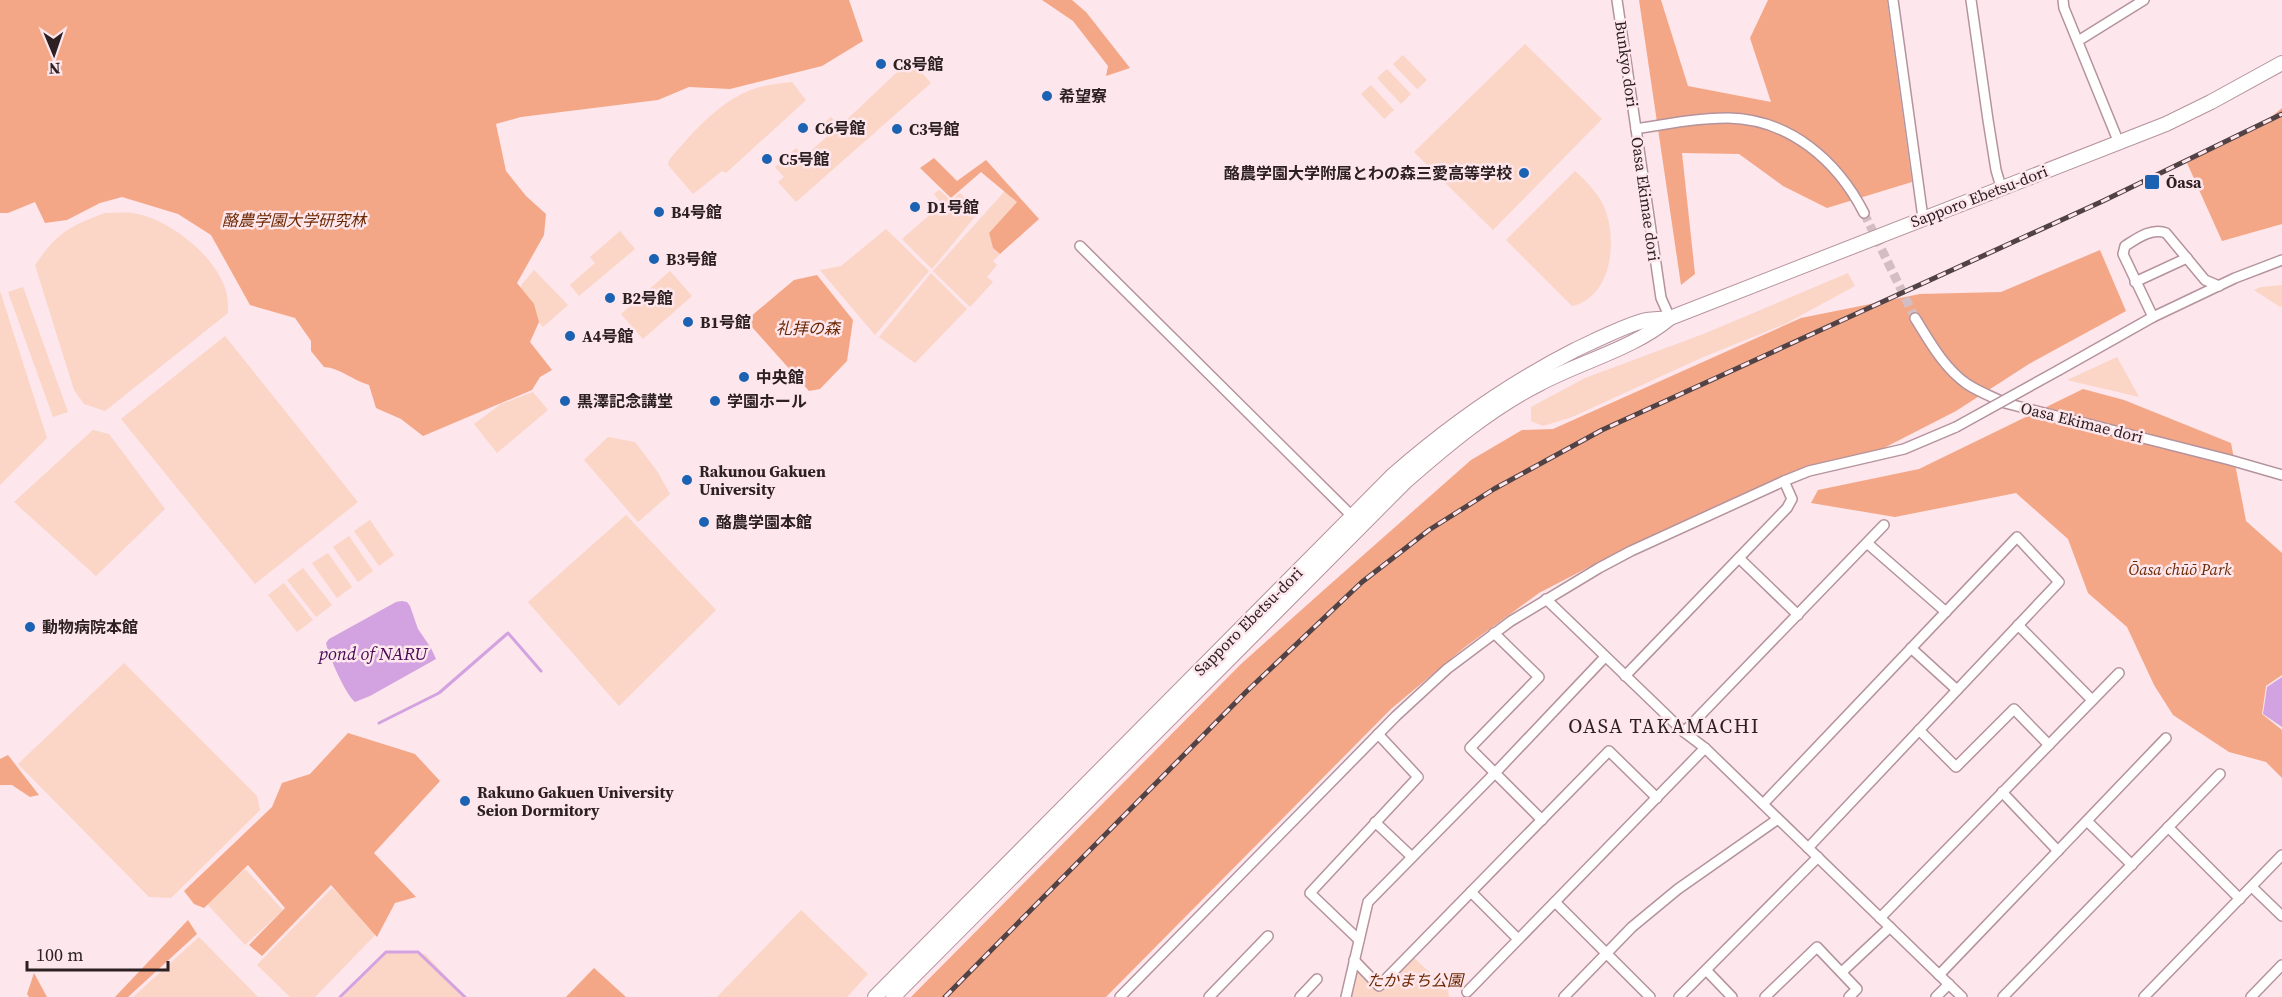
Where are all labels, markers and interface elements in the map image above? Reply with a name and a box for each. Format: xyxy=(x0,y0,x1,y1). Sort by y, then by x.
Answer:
street label: Bunkyo dori xyxy=(1610,19,1644,109)
north arrow xyxy=(24,24,84,84)
place label: C8号館 xyxy=(893,53,944,75)
marker: C8号館 xyxy=(874,57,888,71)
text: N xyxy=(48,58,61,80)
place label: 希望寮 xyxy=(1059,85,1107,107)
marker: 希望寮 xyxy=(1040,89,1054,103)
place label: C6号館 xyxy=(815,117,866,139)
place label: C3号館 xyxy=(909,118,960,140)
marker: C6号館 xyxy=(796,121,810,135)
marker: C3号館 xyxy=(890,122,904,136)
street label: Oasa Ekimae dori xyxy=(1626,135,1666,263)
place label: C5号館 xyxy=(779,148,830,170)
marker: C5号館 xyxy=(760,152,774,166)
street label: Sapporo Ebetsu-dori xyxy=(1907,160,2051,232)
place label: 酪農学園大学附属とわの森三愛高等学校 xyxy=(1224,162,1512,184)
marker: 酪農学園大学附属とわの森三愛高等学校 xyxy=(1517,166,1531,180)
place label: Ōasa xyxy=(2166,171,2202,193)
marker: Ōasa xyxy=(2143,173,2161,191)
place label: D1号館 xyxy=(927,196,979,218)
marker: D1号館 xyxy=(908,200,922,214)
place label: B4号館 xyxy=(671,201,722,223)
marker: B4号館 xyxy=(652,205,666,219)
park label: 酪農学園大学研究林 xyxy=(222,209,368,231)
place label: B3号館 xyxy=(666,248,717,270)
marker: B3号館 xyxy=(647,252,661,266)
place label: B2号館 xyxy=(622,287,673,309)
marker: B2号館 xyxy=(603,291,617,305)
place label: B1号館 xyxy=(700,311,751,333)
marker: B1号館 xyxy=(681,315,695,329)
park label: 礼拝の森 xyxy=(776,317,842,339)
place label: A4号館 xyxy=(582,325,633,347)
marker: A4号館 xyxy=(563,329,577,343)
place label: 中央館 xyxy=(756,366,804,388)
marker: 中央館 xyxy=(737,370,751,384)
place label: 黒澤記念講堂 xyxy=(577,390,673,412)
place label: 学園ホール xyxy=(727,390,807,412)
marker: 黒澤記念講堂 xyxy=(558,394,572,408)
marker: 学園ホール xyxy=(708,394,722,408)
street label: Oasa Ekimae dori xyxy=(2019,396,2146,448)
place label: Rakunou Gakuen University xyxy=(699,460,826,500)
marker: Rakunou Gakuen University xyxy=(680,473,694,487)
place label: 酪農学園本館 xyxy=(716,511,812,533)
marker: 酪農学園本館 xyxy=(697,515,711,529)
park label: Ōasa chūō Park xyxy=(2128,558,2232,580)
street label: Sapporo Ebetsu-dori xyxy=(1189,562,1307,680)
place label: 動物病院本館 xyxy=(42,616,138,638)
marker: 動物病院本館 xyxy=(23,620,37,634)
water label: pond of NARU xyxy=(317,641,429,666)
district label: OASA TAKAMACHI xyxy=(1568,712,1760,740)
place label: Rakuno Gakuen University Seion Dormitory xyxy=(477,781,674,821)
marker: Rakuno Gakuen University Seion Dormitory xyxy=(458,794,472,808)
scale bar xyxy=(27,934,168,972)
text: 100 m xyxy=(36,942,83,967)
park label: たかまち公園 xyxy=(1367,969,1465,991)

